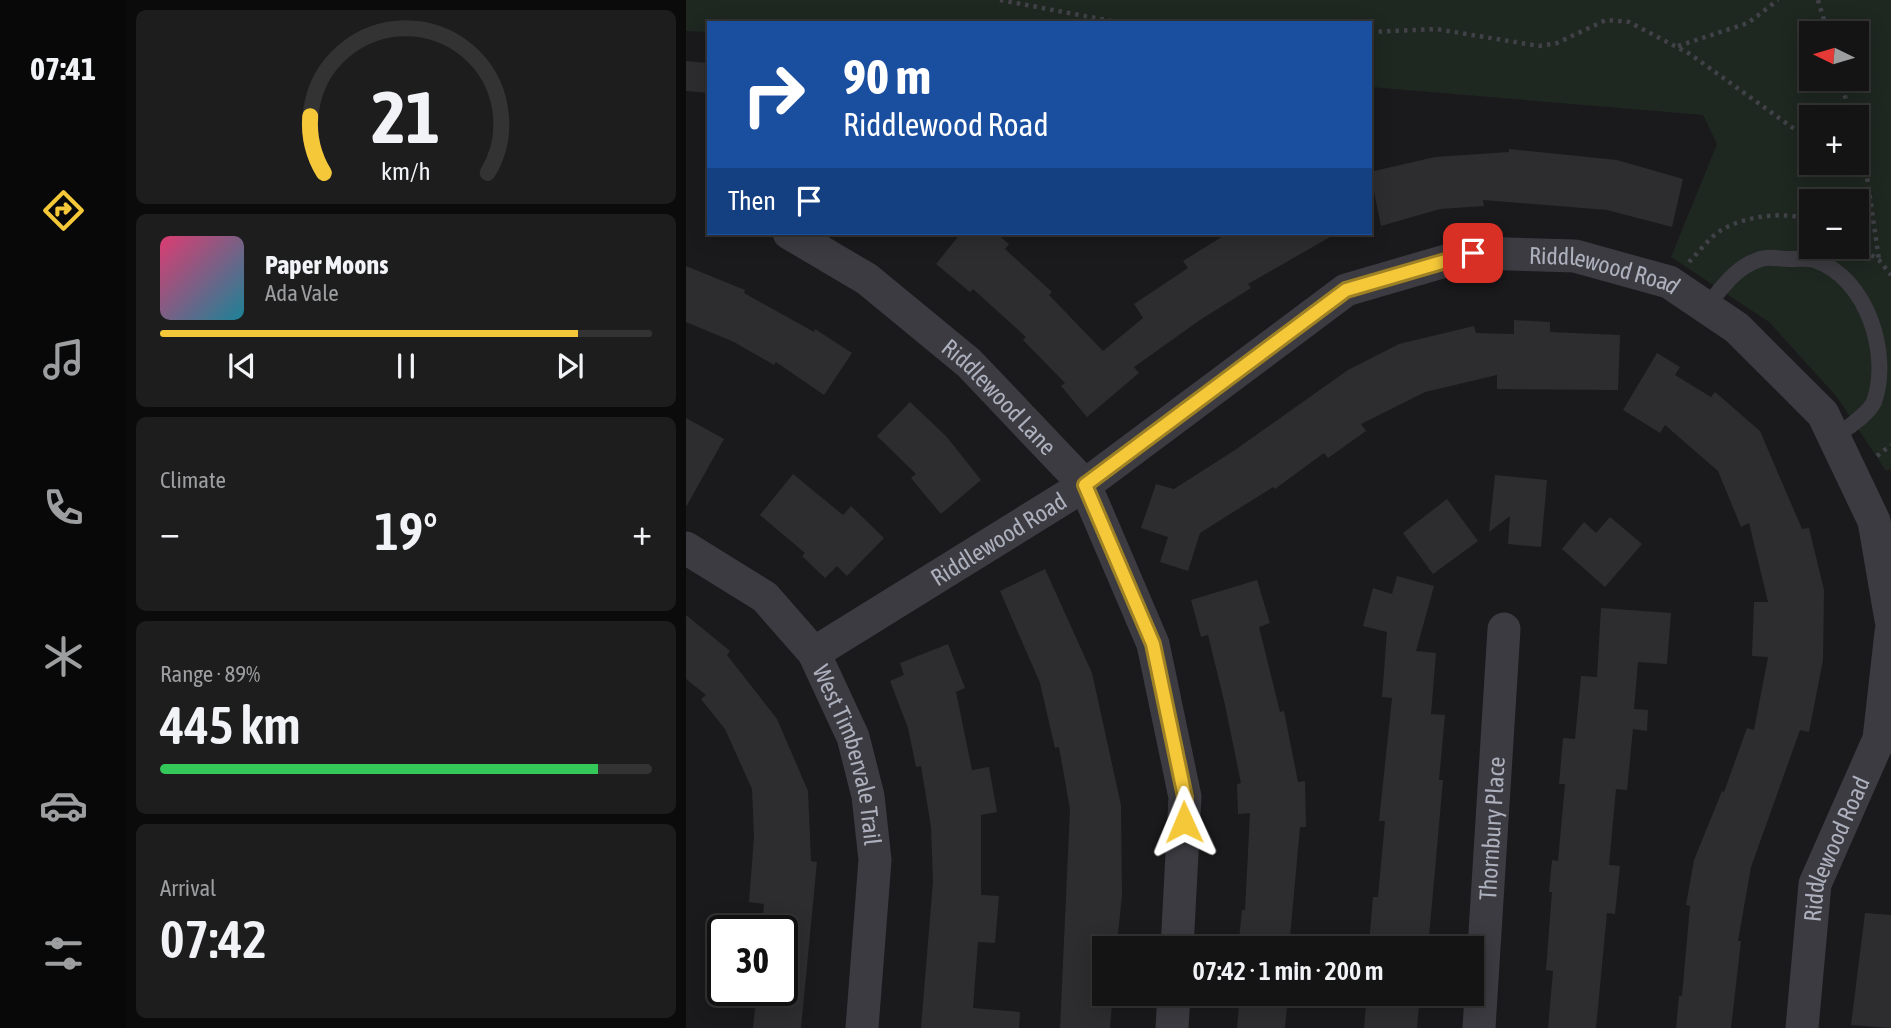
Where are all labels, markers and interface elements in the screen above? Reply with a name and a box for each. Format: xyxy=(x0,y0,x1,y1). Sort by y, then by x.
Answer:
north arrow xyxy=(1799,21,1869,91)
map controls xyxy=(1799,21,1869,259)
text: 90 m xyxy=(843,48,931,104)
icon: right xyxy=(728,49,819,140)
text: 07:41 xyxy=(30,50,96,87)
text: 21 xyxy=(372,75,440,158)
button: + xyxy=(1799,105,1869,175)
text: Riddlewood Road xyxy=(843,106,1049,143)
text: km/h xyxy=(381,157,431,185)
icon: arrive xyxy=(790,182,828,220)
icon: directions xyxy=(39,186,88,235)
text: Then xyxy=(728,186,776,216)
button: − xyxy=(1799,189,1869,259)
pin xyxy=(1443,223,1503,283)
icon: arrive xyxy=(1454,234,1492,272)
street label: Riddlewood Road xyxy=(1529,241,1685,299)
text: Paper Moons xyxy=(265,250,388,280)
text: Ada Vale xyxy=(265,280,339,306)
street label: Riddlewood Lane xyxy=(937,333,1062,460)
icon: music xyxy=(39,335,88,384)
icon: previous xyxy=(223,347,261,385)
icon: pause xyxy=(387,347,425,385)
icon: next xyxy=(551,347,589,385)
text: Climate xyxy=(160,467,226,493)
icon: phone xyxy=(39,483,88,532)
street label: Riddlewood Road xyxy=(926,487,1071,591)
text: 19° xyxy=(374,501,438,561)
text: − xyxy=(160,510,180,553)
text: + xyxy=(632,510,652,553)
icon: climate xyxy=(39,632,88,681)
street label: West Timbervale Trail xyxy=(808,660,887,847)
text: Range · 89% xyxy=(160,661,260,687)
text: 445 km xyxy=(160,695,301,755)
street label: Thornbury Place xyxy=(1474,756,1509,901)
street label: Riddlewood Road xyxy=(1798,772,1874,923)
icon: car xyxy=(39,781,88,830)
position arrow xyxy=(1147,785,1221,859)
text: Arrival xyxy=(160,875,216,901)
text: 07:42 xyxy=(160,909,267,969)
speed limit sign: 30 xyxy=(707,915,798,1006)
icon: filters xyxy=(39,929,88,978)
text: 07:42 · 1 min · 200 m xyxy=(1193,956,1383,986)

